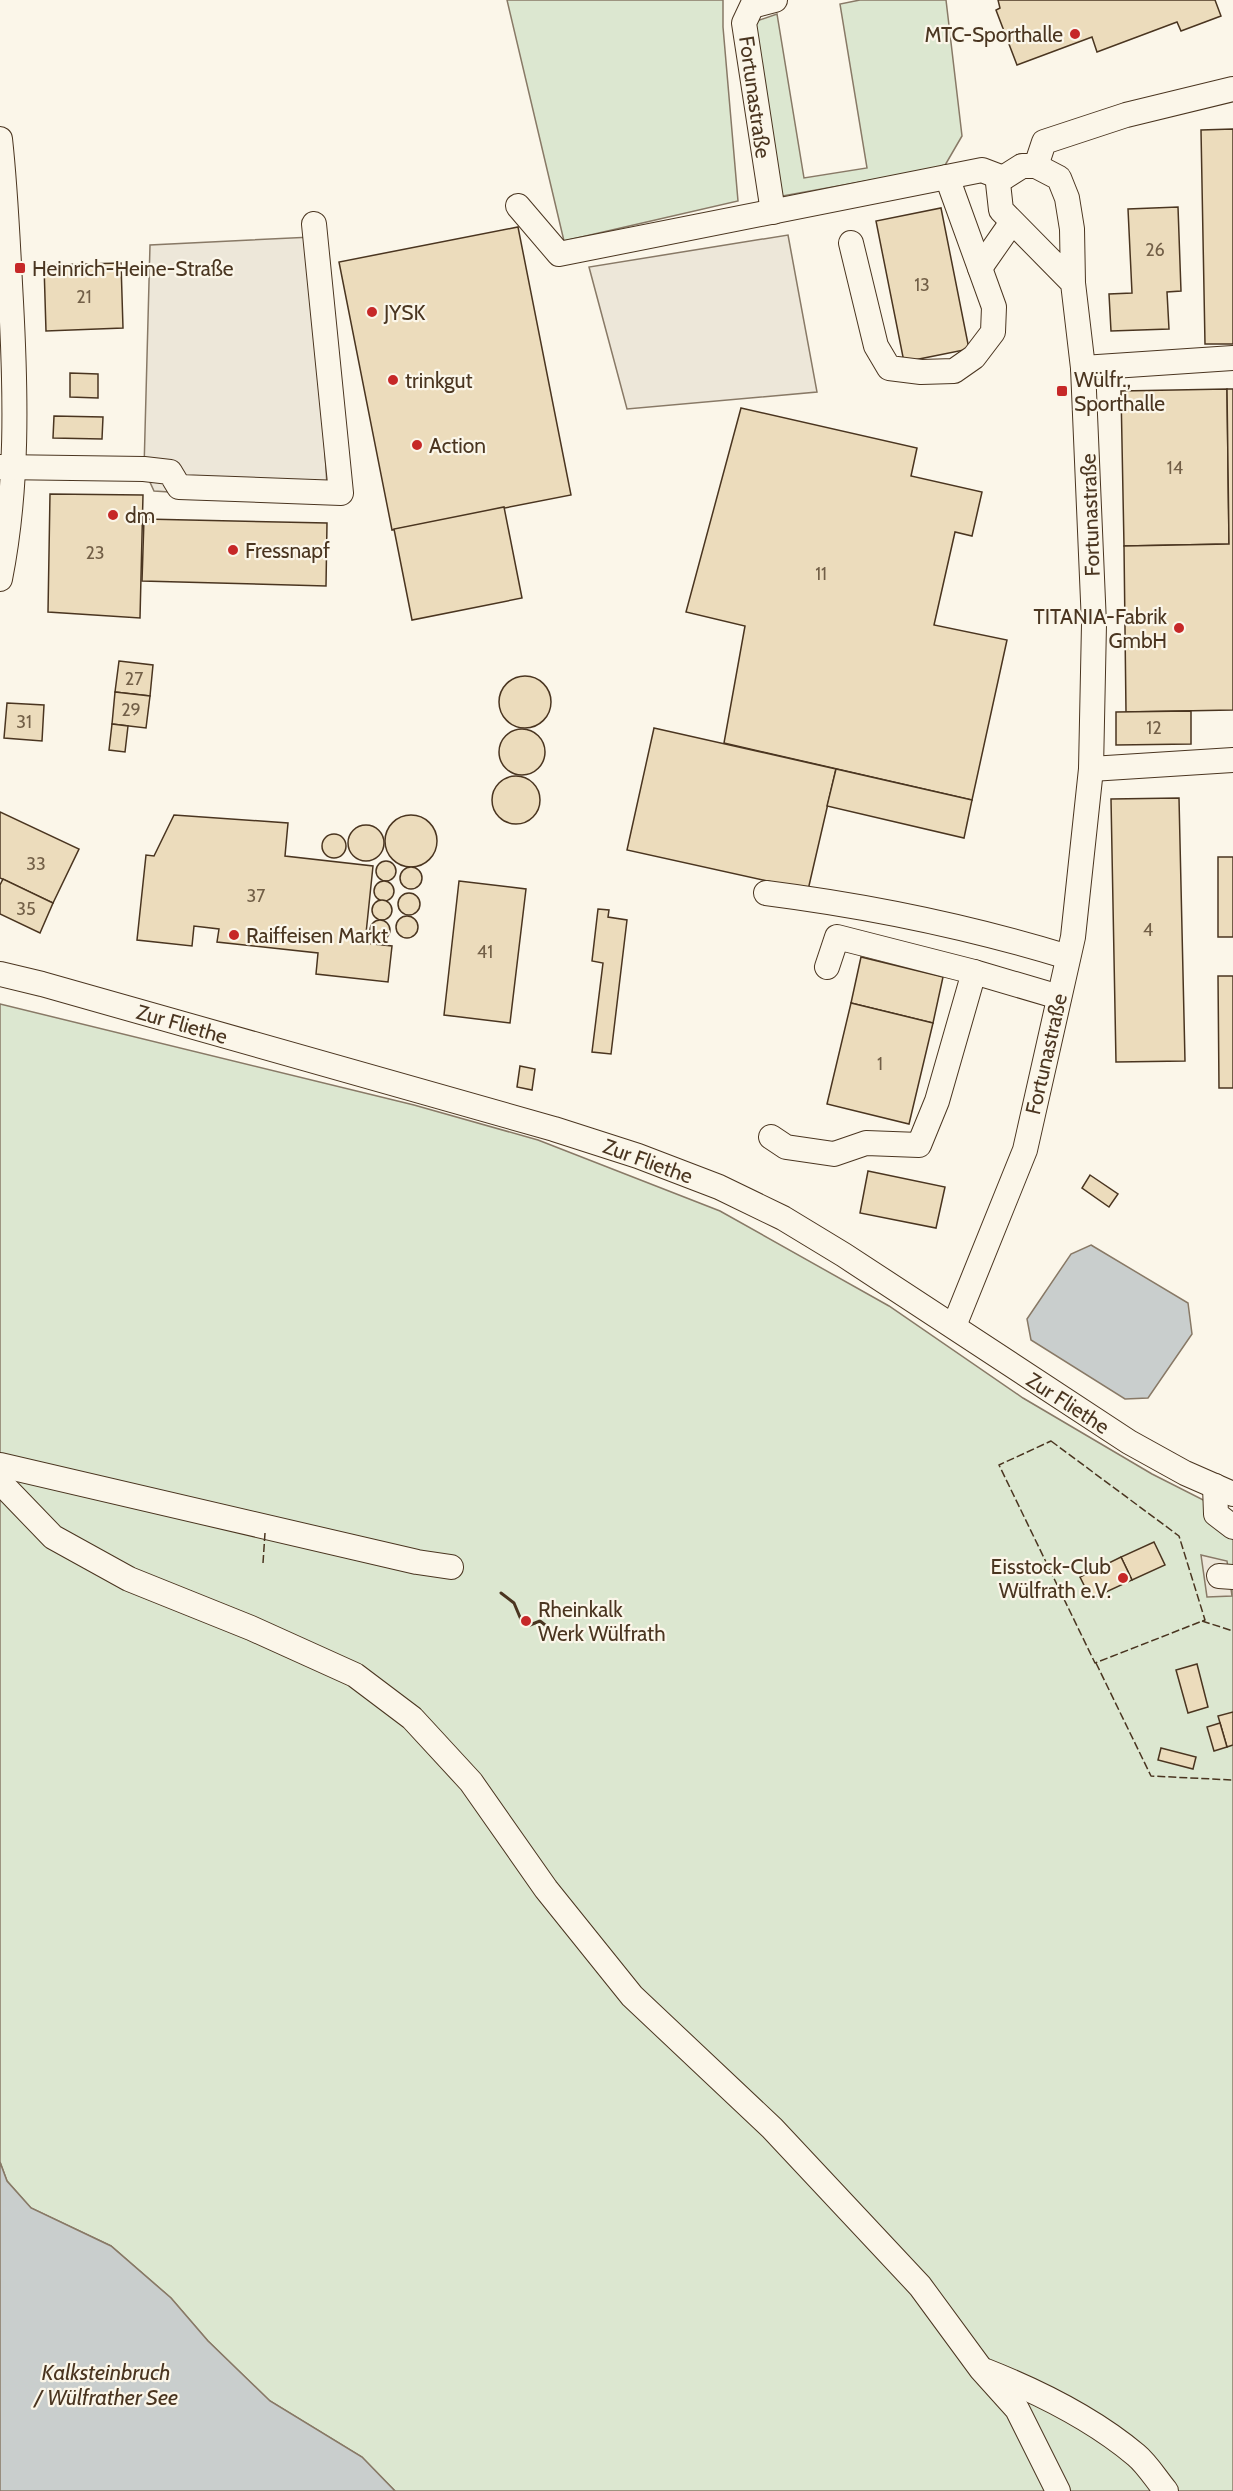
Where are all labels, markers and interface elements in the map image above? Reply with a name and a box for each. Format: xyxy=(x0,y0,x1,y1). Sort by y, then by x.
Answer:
place label: MTC-Sporthalle xyxy=(924,22,1063,47)
marker: MTC-Sporthalle xyxy=(1068,27,1082,41)
street label: Fortunastraße xyxy=(734,34,776,160)
house number: 26 xyxy=(1145,239,1165,261)
place label: Heinrich-Heine-Straße xyxy=(32,256,234,281)
marker: Heinrich-Heine-Straße xyxy=(13,261,27,275)
house number: 13 xyxy=(914,274,930,296)
house number: 21 xyxy=(76,286,92,308)
place label: JYSK xyxy=(383,300,426,325)
marker: JYSK xyxy=(365,305,379,319)
place label: Wülfr., Sporthalle xyxy=(1074,367,1165,416)
place label: trinkgut xyxy=(405,368,472,393)
marker: trinkgut xyxy=(386,373,400,387)
marker: Wülfr., Sporthalle xyxy=(1055,384,1069,398)
place label: Action xyxy=(429,433,486,458)
marker: Action xyxy=(410,438,424,452)
street label: Fortunastraße xyxy=(1075,453,1105,577)
house number: 14 xyxy=(1167,457,1183,479)
place label: dm xyxy=(125,503,155,528)
marker: dm xyxy=(106,508,120,522)
place label: Fressnapf xyxy=(245,538,330,563)
house number: 23 xyxy=(85,542,105,564)
marker: Fressnapf xyxy=(226,543,240,557)
house number: 11 xyxy=(815,563,827,585)
place label: TITANIA-Fabrik GmbH xyxy=(1033,604,1168,653)
marker: TITANIA-Fabrik GmbH xyxy=(1172,621,1186,635)
house number: 27 xyxy=(125,668,143,690)
house number: 29 xyxy=(121,699,141,721)
house number: 31 xyxy=(16,711,32,733)
house number: 12 xyxy=(1146,717,1162,739)
house number: 33 xyxy=(26,853,46,875)
house number: 37 xyxy=(247,885,265,907)
house number: 35 xyxy=(16,898,36,920)
house number: 4 xyxy=(1143,919,1153,941)
place label: Raiffeisen Markt xyxy=(246,923,388,948)
marker: Raiffeisen Markt xyxy=(227,928,241,942)
house number: 41 xyxy=(477,941,493,963)
street label: Fortunastraße xyxy=(1020,991,1072,1117)
street label: Zur Fliethe xyxy=(134,999,231,1049)
house number: 1 xyxy=(877,1053,883,1075)
street label: Zur Fliethe xyxy=(600,1133,696,1189)
street label: Zur Fliethe xyxy=(1022,1367,1114,1439)
place label: Eisstock-Club Wülfrath e.V. xyxy=(990,1554,1111,1603)
marker: Eisstock-Club Wülfrath e.V. xyxy=(1116,1571,1130,1585)
place label: Rheinkalk Werk Wülfrath xyxy=(538,1597,666,1646)
marker: Rheinkalk Werk Wülfrath xyxy=(519,1614,533,1628)
water label: Kalksteinbruch / Wülfrather See xyxy=(32,2359,178,2411)

